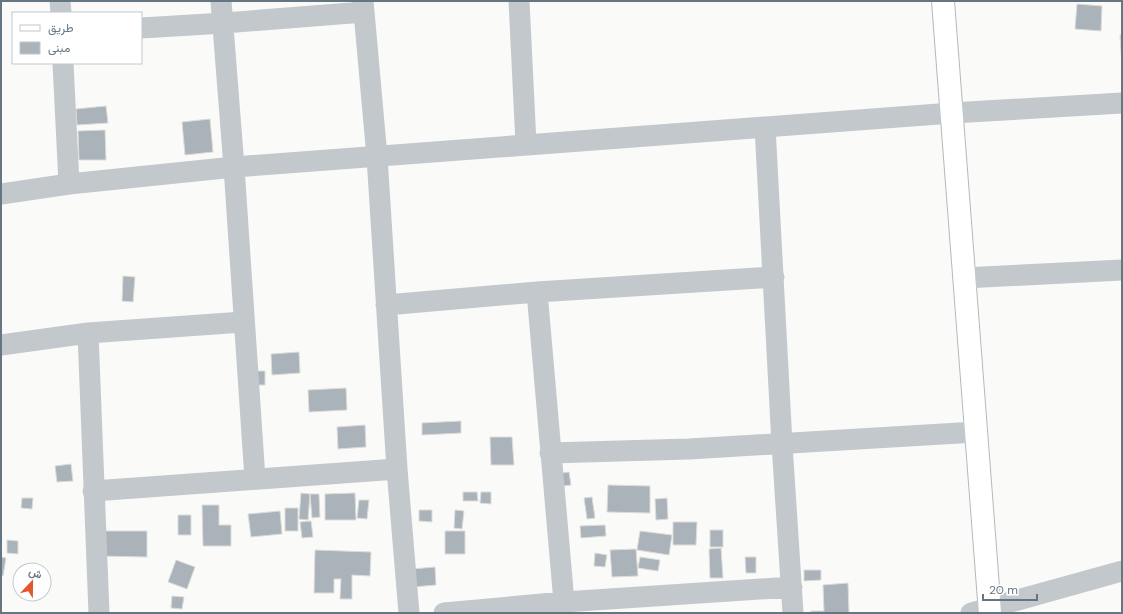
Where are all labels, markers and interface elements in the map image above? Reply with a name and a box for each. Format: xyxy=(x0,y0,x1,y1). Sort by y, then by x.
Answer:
legend xyxy=(12,12,142,64)
text: طريق xyxy=(48,20,74,36)
text: مبنى xyxy=(48,40,70,56)
north arrow xyxy=(12,562,52,602)
text: ش xyxy=(27,564,44,582)
scale bar xyxy=(983,576,1037,602)
text: 20 m xyxy=(989,582,1018,598)

